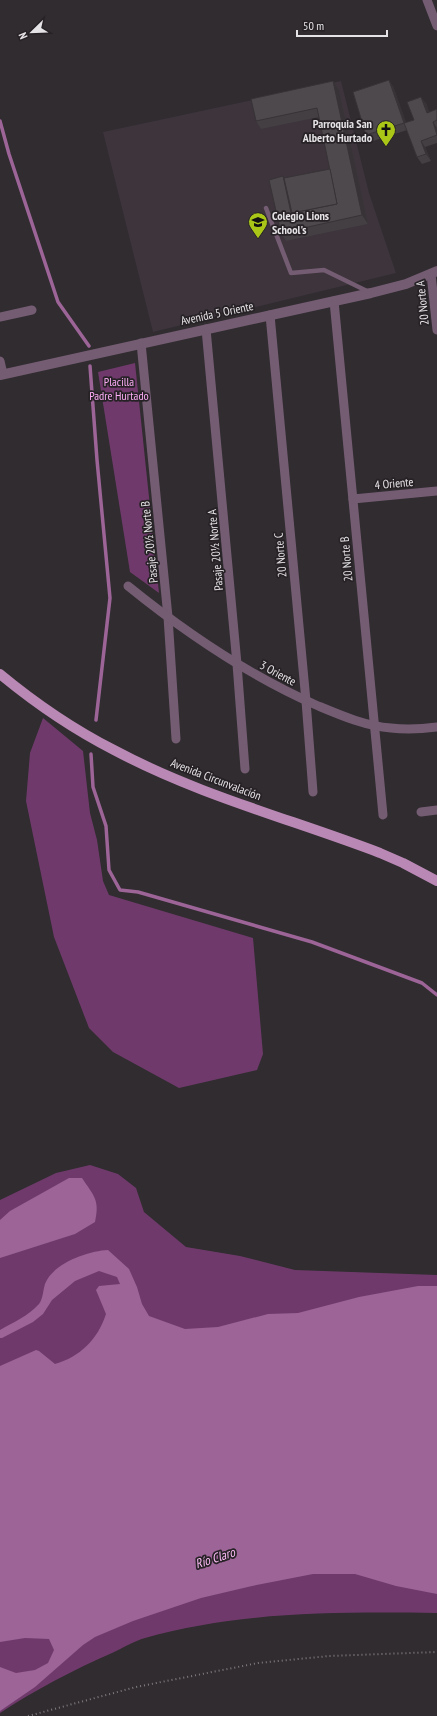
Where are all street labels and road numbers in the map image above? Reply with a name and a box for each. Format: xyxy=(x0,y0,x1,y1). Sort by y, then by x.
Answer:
street label: 20 Norte A xyxy=(412,280,432,326)
street label: Avenida 5 Oriente xyxy=(179,298,255,328)
street label: 4 Oriente xyxy=(374,474,414,492)
street label: Pasaje 20½ Norte B xyxy=(137,500,161,584)
street label: Pasaje 20½ Norte A xyxy=(204,508,226,591)
street label: 20 Norte C xyxy=(271,532,289,578)
street label: 20 Norte B xyxy=(337,536,355,582)
street label: 3 Oriente xyxy=(257,657,299,689)
street label: Avenida Circunvalación xyxy=(169,755,263,803)

